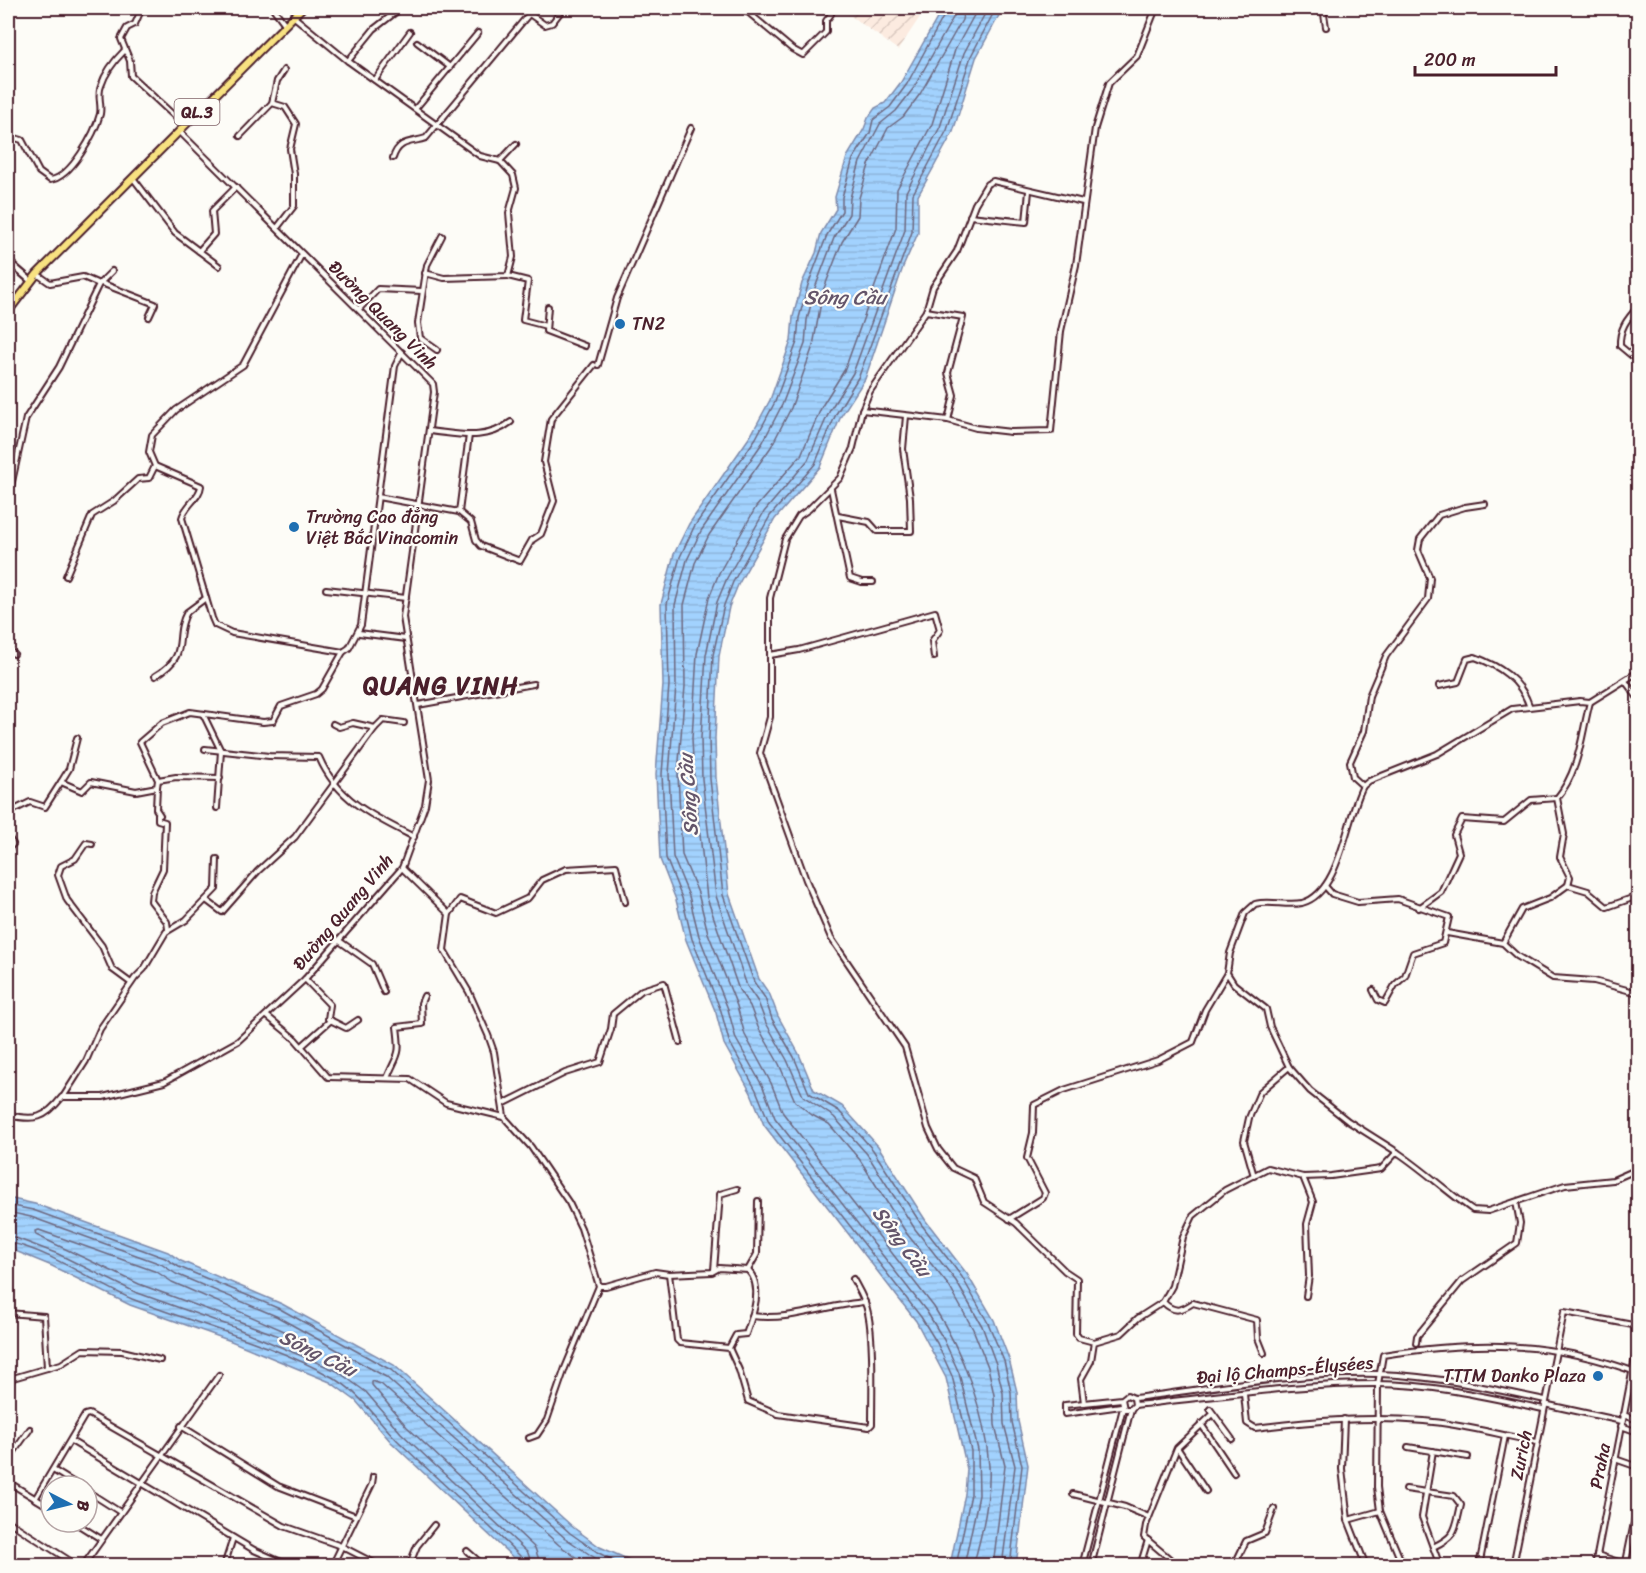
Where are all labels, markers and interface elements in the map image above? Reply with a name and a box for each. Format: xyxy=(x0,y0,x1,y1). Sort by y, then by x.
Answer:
scale bar xyxy=(1415,39,1556,77)
text: 200 m xyxy=(1424,44,1476,76)
road number: QL.3 xyxy=(174,99,220,125)
street label: Đường Quang Vinh xyxy=(321,253,445,377)
water label: Sông Cầu xyxy=(804,280,888,315)
place label: TN2 xyxy=(632,308,665,340)
marker: TN2 xyxy=(613,317,627,331)
place label: Trường Cao đẳng Việt Bắc Vinacomin xyxy=(306,501,459,554)
marker: Trường Cao đẳng Việt Bắc Vinacomin xyxy=(287,520,301,534)
district label: QUANG VINH xyxy=(363,665,519,707)
water label: Sông Cầu xyxy=(668,751,709,837)
street label: Đường Quang Vinh xyxy=(284,846,402,978)
water label: Sông Cầu xyxy=(863,1198,942,1286)
water label: Sông Cầu xyxy=(273,1320,364,1388)
street label: Đại lộ Champs-Élysées xyxy=(1195,1346,1376,1394)
place label: TTTM Danko Plaza xyxy=(1443,1360,1586,1392)
marker: TTTM Danko Plaza xyxy=(1591,1369,1605,1383)
street label: Zurich xyxy=(1501,1427,1541,1483)
street label: Praha xyxy=(1580,1440,1620,1492)
north arrow xyxy=(39,1474,99,1534)
text: B xyxy=(68,1499,98,1513)

